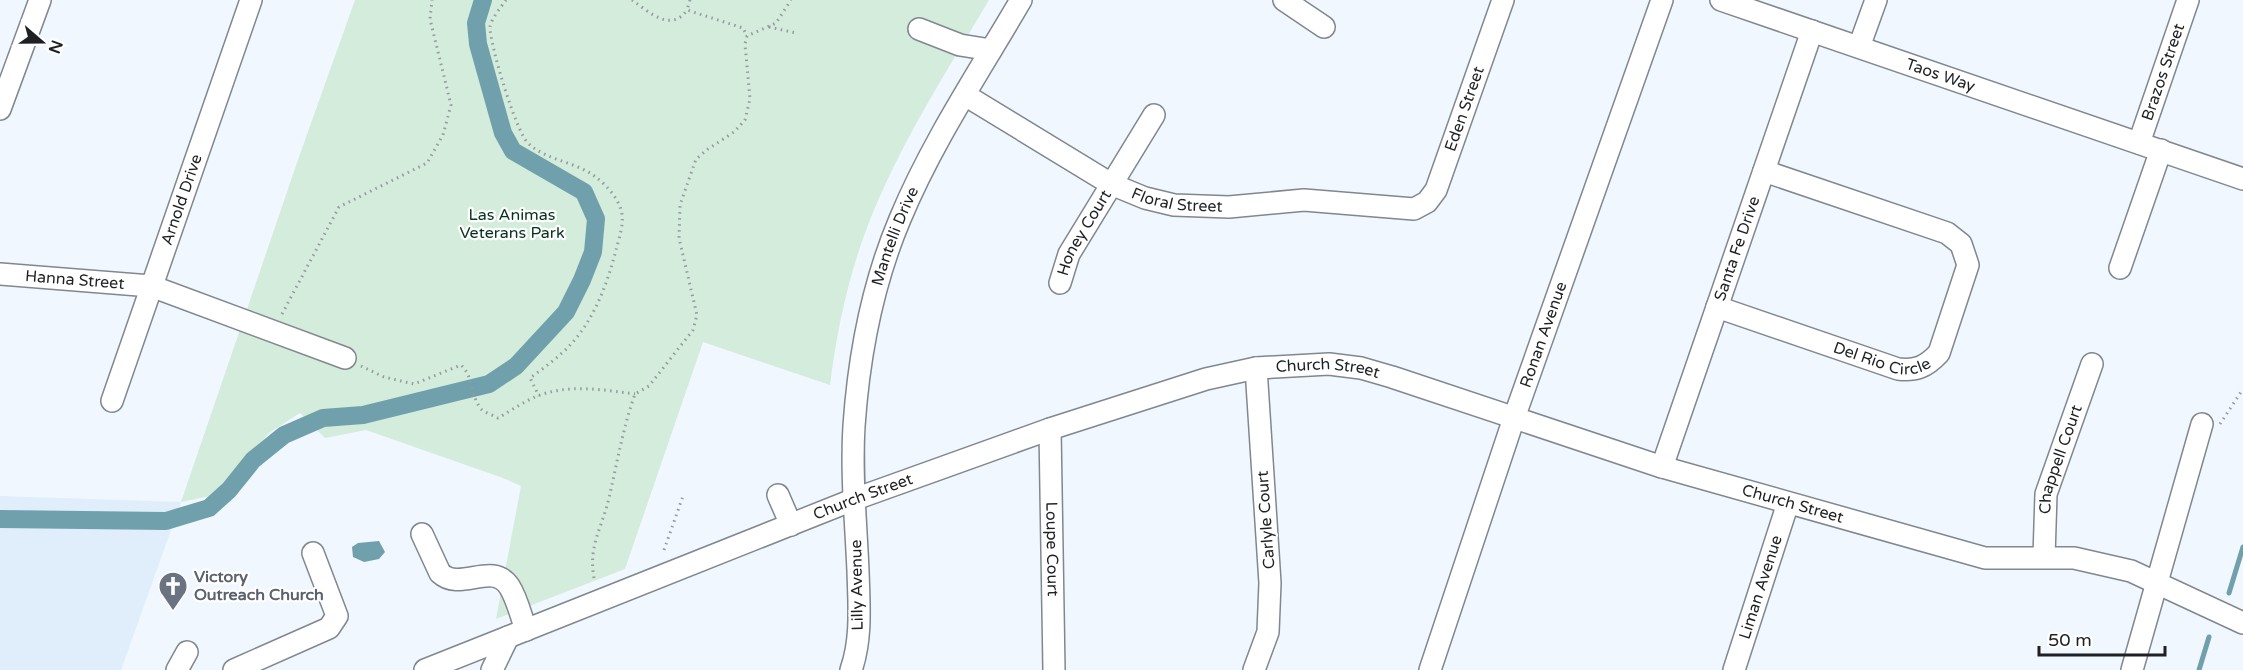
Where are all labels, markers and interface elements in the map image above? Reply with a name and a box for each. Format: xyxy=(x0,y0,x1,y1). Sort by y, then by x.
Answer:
north arrow xyxy=(12,12,72,72)
street label: Brazos Street xyxy=(2137,21,2189,123)
text: N xyxy=(44,37,67,56)
street label: Taos Way xyxy=(1903,54,1978,97)
street label: Eden Street xyxy=(1440,64,1489,154)
street label: Arnold Drive xyxy=(157,152,207,248)
street label: Mantelli Drive xyxy=(867,183,923,288)
street label: Floral Street xyxy=(1128,183,1223,217)
street label: Honey Court xyxy=(1053,186,1116,278)
street label: Santa Fe Drive xyxy=(1710,194,1764,304)
park label: Las Animas Veterans Park xyxy=(459,205,565,243)
street label: Hanna Street xyxy=(24,266,125,294)
street label: Ronan Avenue xyxy=(1516,279,1571,390)
street label: Del Rio Circle xyxy=(1831,338,1935,380)
street label: Church Street xyxy=(1275,354,1382,383)
street label: Chappell Court xyxy=(2035,402,2087,514)
street label: Church Street xyxy=(810,469,915,525)
street label: Carlyle Court xyxy=(1253,470,1279,570)
street label: Church Street xyxy=(1740,480,1846,528)
street label: Loupe Court xyxy=(1041,501,1063,596)
street label: Liman Avenue xyxy=(1735,533,1787,642)
street label: Lilly Avenue xyxy=(846,539,868,631)
place label: Victory Outreach Church xyxy=(194,567,324,605)
church icon: Victory Outreach Church xyxy=(157,570,189,612)
scale bar xyxy=(2039,619,2165,657)
text: 50 m xyxy=(2048,629,2092,651)

